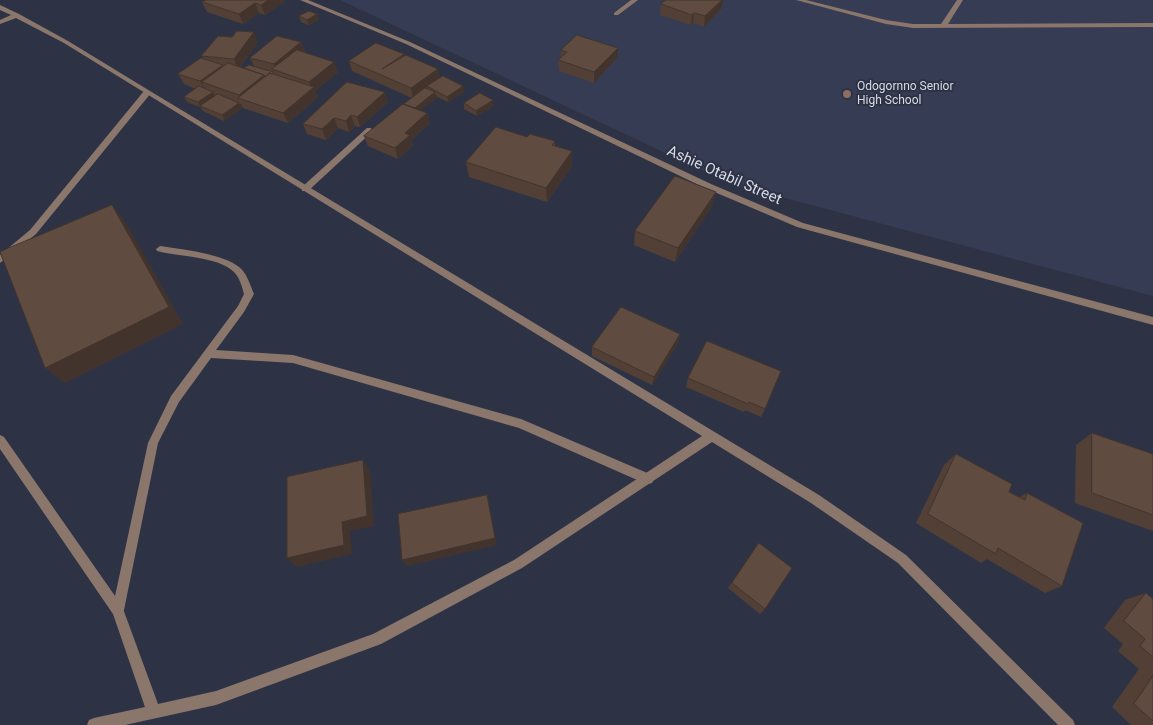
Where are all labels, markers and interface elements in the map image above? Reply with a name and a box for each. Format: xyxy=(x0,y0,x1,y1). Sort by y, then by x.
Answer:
place label: Odogornno Senior High School xyxy=(857,80,954,108)
marker: Odogornno Senior High School xyxy=(841,88,853,100)
street label: Ashie Otabil Street xyxy=(664,143,784,209)

